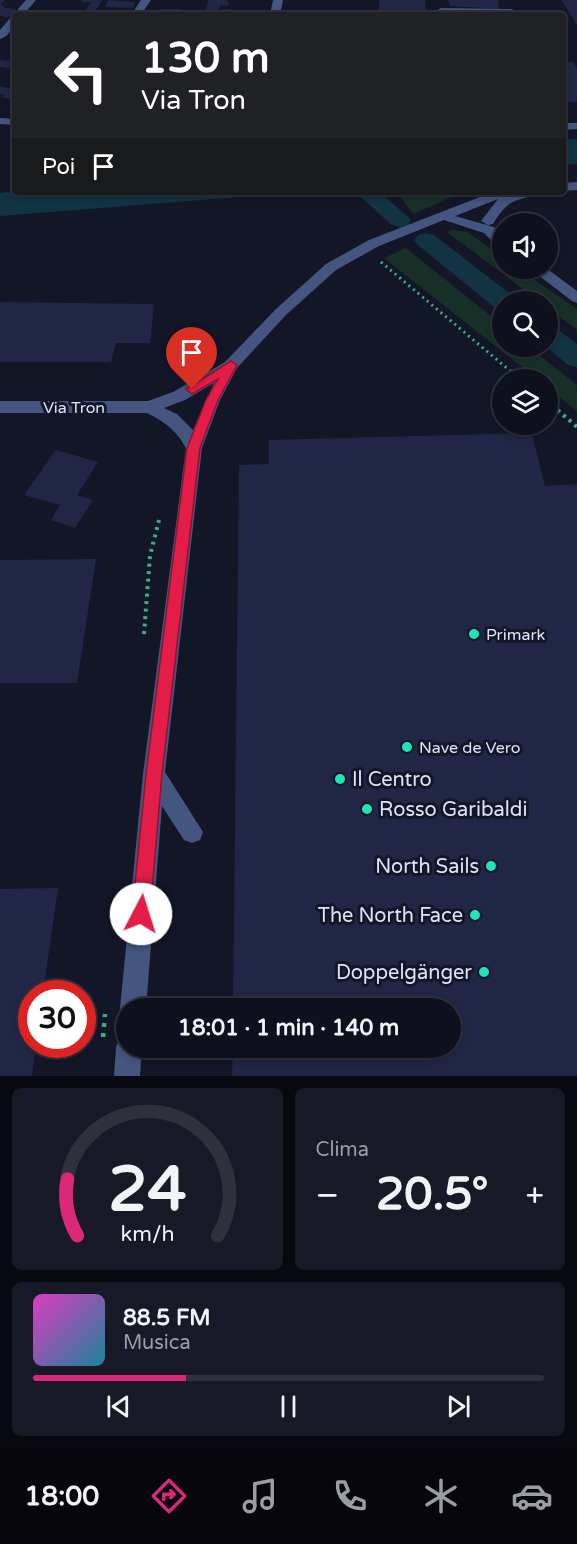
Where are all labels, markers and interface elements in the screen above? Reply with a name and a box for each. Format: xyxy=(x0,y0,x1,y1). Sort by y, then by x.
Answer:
text: 130 m xyxy=(141,33,270,84)
icon: left xyxy=(42,36,120,114)
text: Via Tron xyxy=(141,84,246,117)
icon: arrive xyxy=(87,150,120,183)
text: Poi xyxy=(42,154,75,180)
map controls xyxy=(492,213,558,435)
button: sound xyxy=(492,213,558,279)
button: search xyxy=(492,291,558,357)
pin xyxy=(166,327,217,389)
icon: arrive xyxy=(175,336,208,369)
button: layers xyxy=(492,369,558,435)
street label: Via Tron xyxy=(43,398,105,418)
place label: Primark xyxy=(486,625,546,645)
marker: Primark xyxy=(467,627,481,641)
place label: Nave de Vero xyxy=(419,738,521,758)
marker: Nave de Vero xyxy=(400,740,414,754)
place label: Il Centro xyxy=(352,768,432,792)
marker: Il Centro xyxy=(333,772,347,786)
place label: Rosso Garibaldi xyxy=(379,798,527,822)
marker: Rosso Garibaldi xyxy=(360,802,374,816)
place label: North Sails xyxy=(375,855,479,879)
marker: North Sails xyxy=(484,859,498,873)
position arrow xyxy=(109,882,173,946)
place label: The North Face xyxy=(318,904,463,928)
marker: The North Face xyxy=(468,908,482,922)
place label: Doppelgänger xyxy=(336,961,472,985)
marker: Doppelgänger xyxy=(477,965,491,979)
speed limit sign: 30 xyxy=(18,980,96,1058)
text: 18:01 · 1 min · 140 m xyxy=(178,1015,399,1041)
text: Clima xyxy=(316,1138,369,1162)
text: 24 xyxy=(108,1153,186,1228)
text: 20.5° xyxy=(376,1168,489,1222)
text: − xyxy=(316,1176,339,1215)
text: + xyxy=(525,1176,544,1215)
text: km/h xyxy=(120,1221,174,1247)
text: 88.5 FM xyxy=(123,1305,211,1331)
text: Musica xyxy=(123,1331,191,1355)
icon: previous xyxy=(102,1390,135,1423)
icon: pause xyxy=(272,1390,305,1423)
icon: next xyxy=(442,1390,475,1423)
icon: directions xyxy=(148,1475,190,1517)
icon: music xyxy=(239,1475,281,1517)
icon: phone xyxy=(329,1475,371,1517)
icon: climate xyxy=(420,1475,462,1517)
icon: car xyxy=(511,1475,553,1517)
text: 18:00 xyxy=(24,1480,99,1513)

